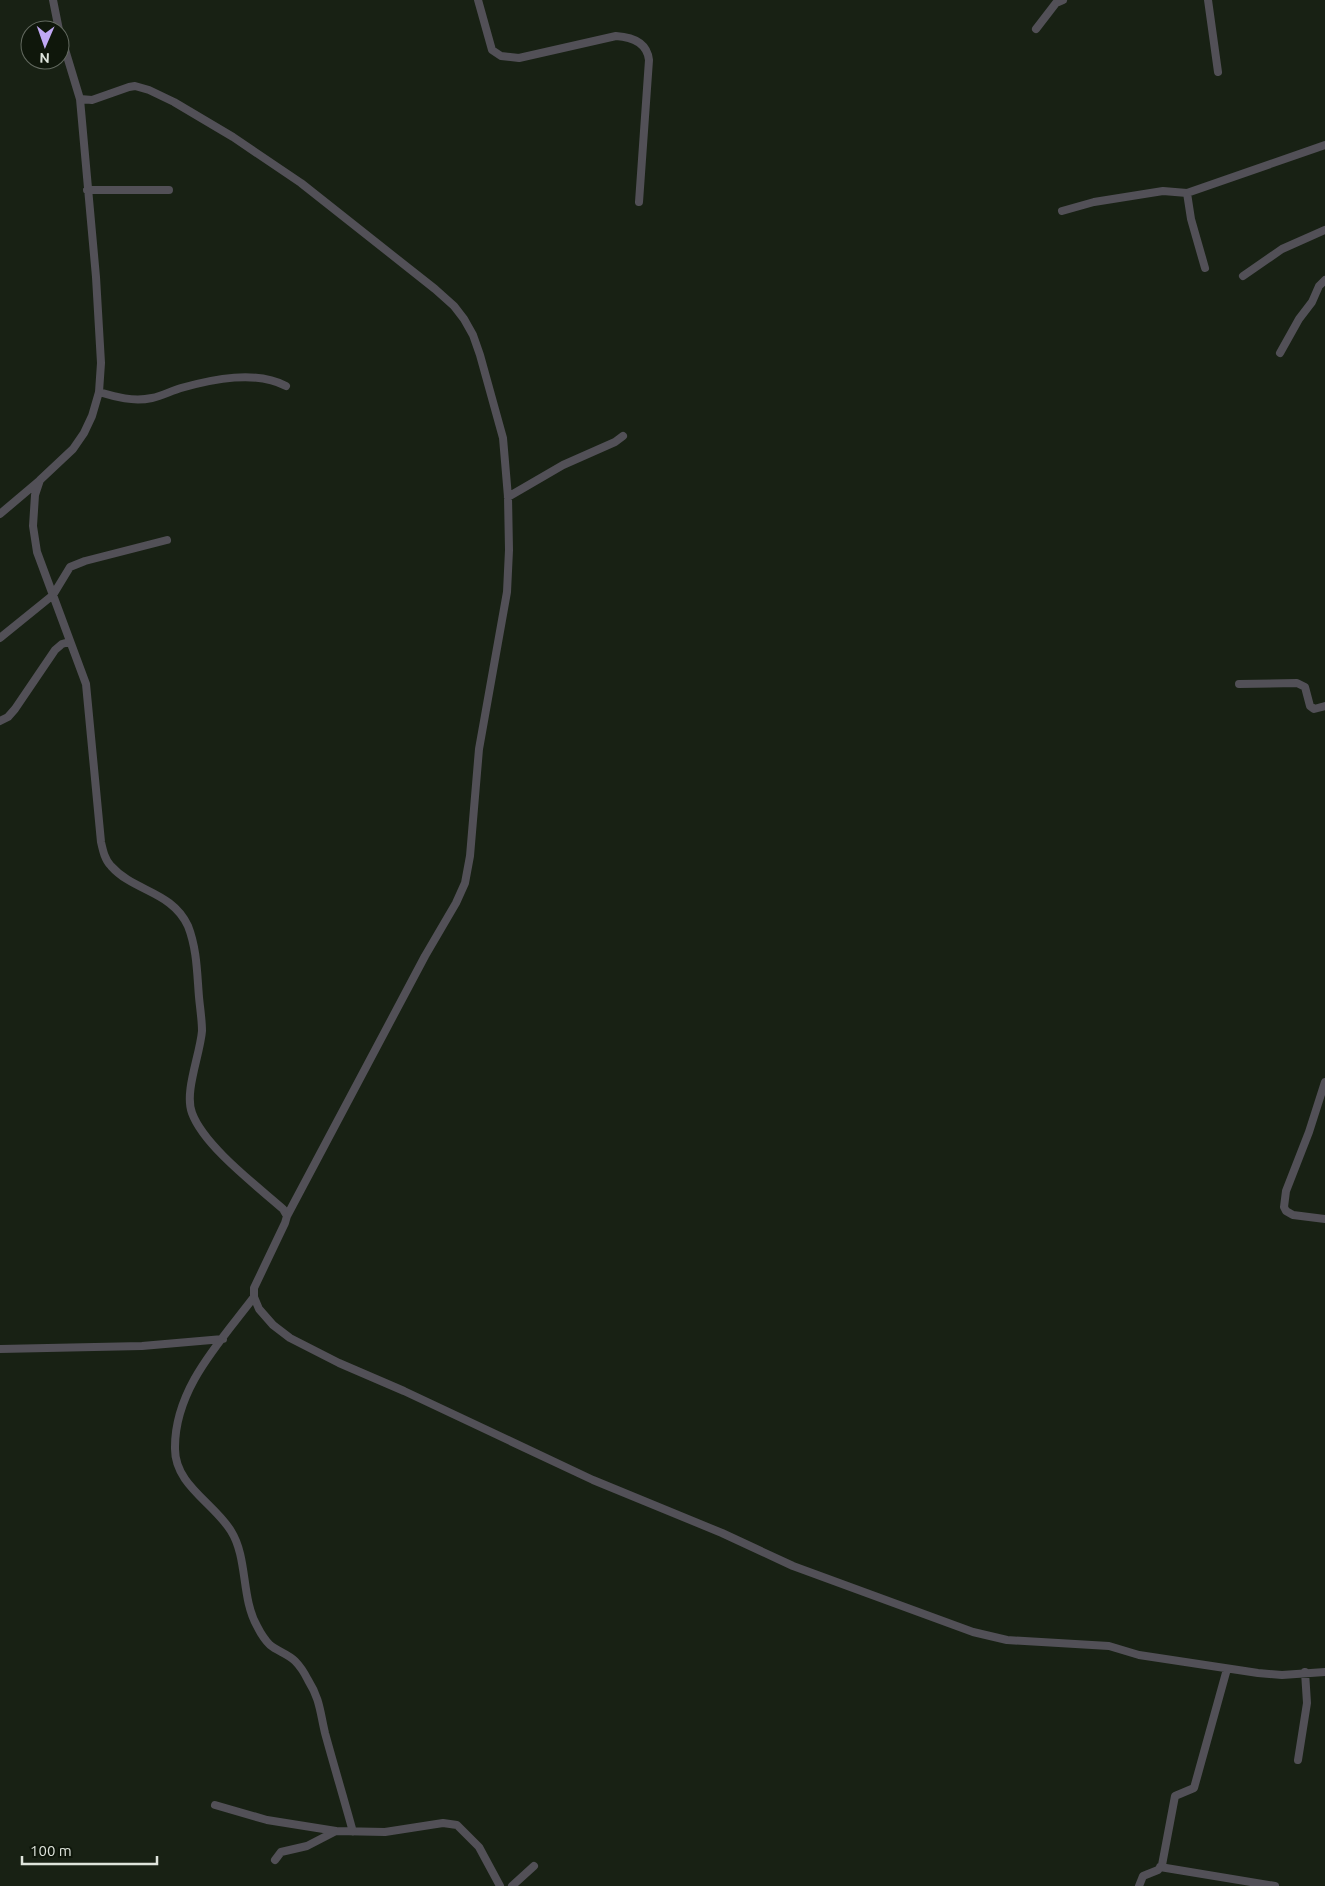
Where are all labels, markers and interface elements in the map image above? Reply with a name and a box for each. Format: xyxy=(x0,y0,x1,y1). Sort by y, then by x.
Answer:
north arrow xyxy=(20,20,70,70)
text: N xyxy=(39,50,50,66)
scale bar xyxy=(22,1834,158,1866)
text: 100 m xyxy=(30,1842,72,1859)

